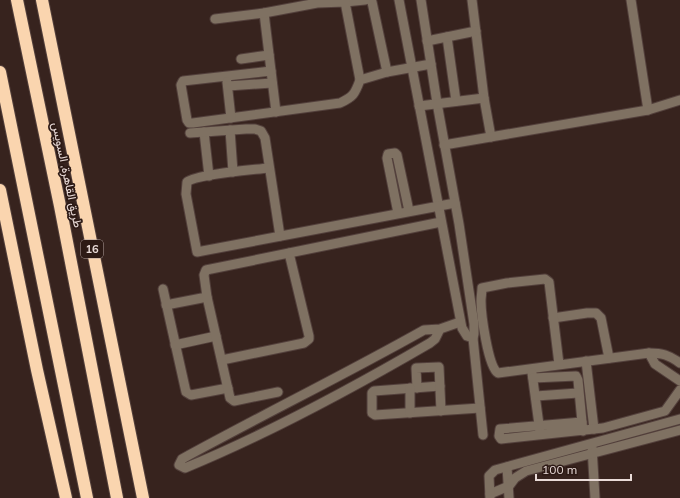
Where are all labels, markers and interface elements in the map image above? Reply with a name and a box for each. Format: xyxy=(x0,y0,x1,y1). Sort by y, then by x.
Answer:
street label: طريق القاهرة, السويس xyxy=(48,121,86,230)
road number: 16 xyxy=(81,240,103,258)
scale bar xyxy=(536,456,631,482)
text: 100 m xyxy=(542,462,577,477)

